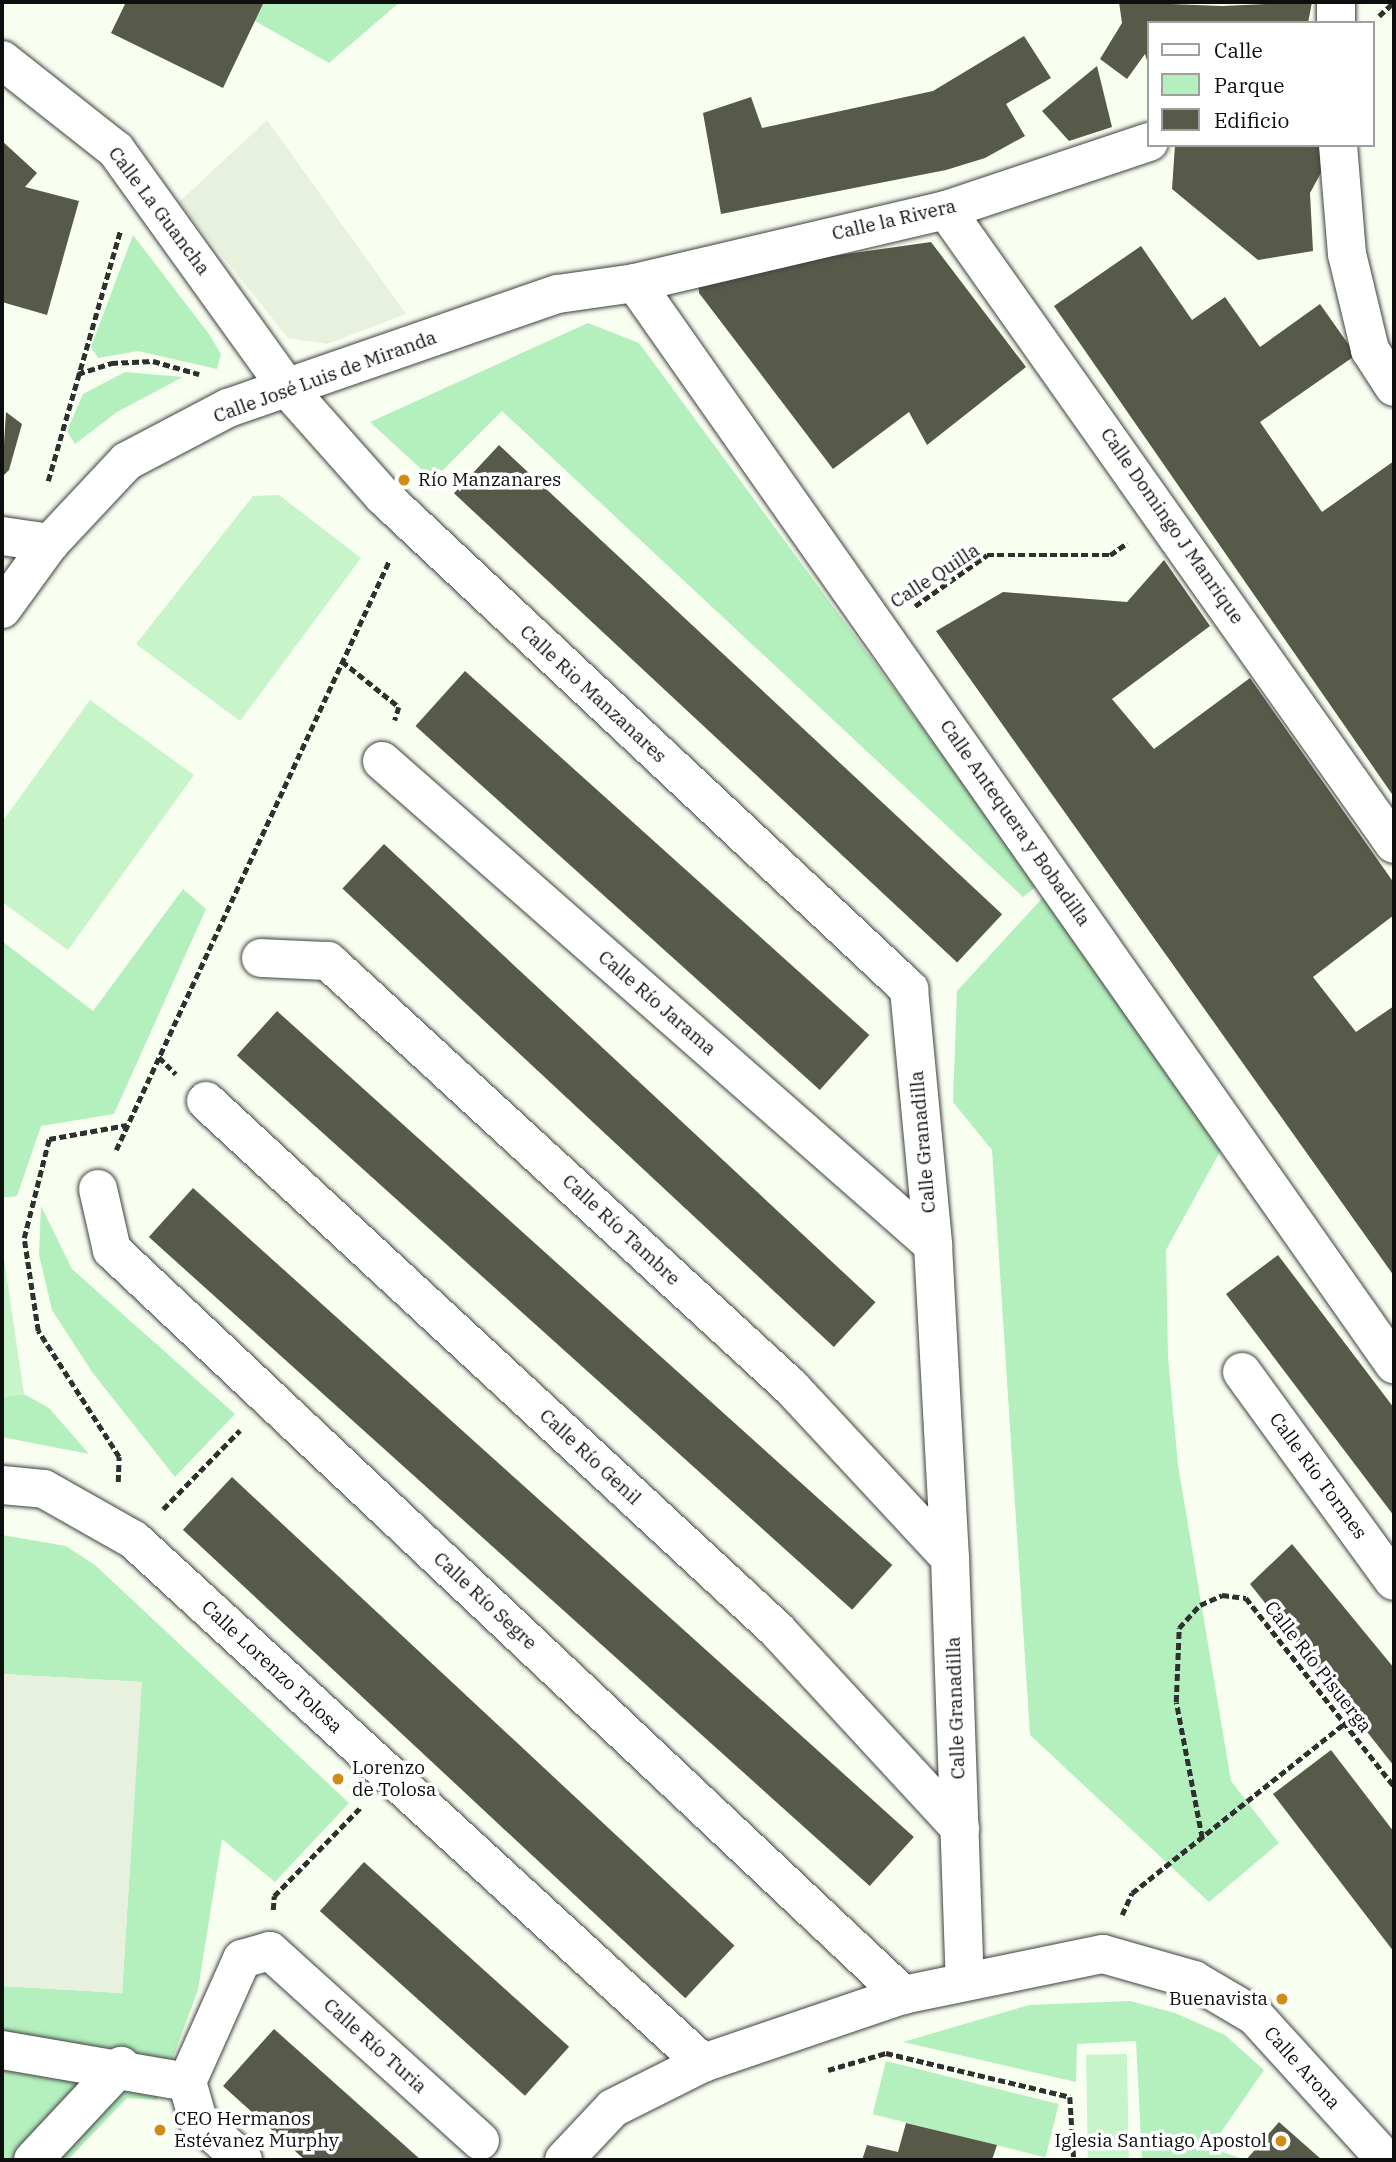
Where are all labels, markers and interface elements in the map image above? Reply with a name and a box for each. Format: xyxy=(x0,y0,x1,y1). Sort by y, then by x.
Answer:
legend xyxy=(1148,21,1375,147)
text: Calle xyxy=(1214,36,1263,64)
text: Parque xyxy=(1214,71,1284,99)
text: Edificio xyxy=(1214,106,1289,134)
street label: Calle La Guancha xyxy=(103,142,215,280)
street label: Calle la Rivera xyxy=(830,195,958,245)
street label: Calle José Luis de Miranda xyxy=(210,326,440,428)
street label: Calle Domingo J Manrique xyxy=(1096,424,1248,628)
place label: Río Manzanares xyxy=(418,469,561,491)
marker: Río Manzanares xyxy=(396,472,412,488)
street label: Calle Quilla xyxy=(886,539,984,613)
street label: Calle Rio Manzanares xyxy=(515,620,671,768)
street label: Calle Antequera y Bobadilla xyxy=(935,715,1095,931)
street label: Calle Río Jarama xyxy=(593,946,721,1060)
street label: Calle Granadilla xyxy=(905,1070,941,1214)
street label: Calle Río Tambre xyxy=(557,1170,685,1290)
street label: Calle Río Genil xyxy=(535,1404,645,1510)
street label: Calle Río Tormes xyxy=(1265,1408,1371,1544)
street label: Calle Río Segre xyxy=(429,1547,541,1655)
street label: Calle Lorenzo Tolosa xyxy=(197,1596,347,1738)
street label: Calle Río Pisuerga xyxy=(1260,1597,1376,1737)
street label: Calle Granadilla xyxy=(942,1636,970,1780)
place label: Lorenzo de Tolosa xyxy=(352,1757,436,1801)
marker: Lorenzo de Tolosa xyxy=(330,1771,346,1787)
place label: Buenavista xyxy=(1169,1988,1268,2010)
marker: Buenavista xyxy=(1274,1991,1290,2007)
street label: Calle Río Turia xyxy=(319,1994,431,2098)
street label: Calle Arona xyxy=(1259,2022,1345,2114)
place label: CEO Hermanos Estévanez Murphy xyxy=(174,2108,339,2152)
marker: CEO Hermanos Estévanez Murphy xyxy=(152,2122,168,2138)
place label: Iglesia Santiago Apostol xyxy=(1055,2130,1267,2152)
marker: Iglesia Santiago Apostol xyxy=(1273,2133,1289,2149)

